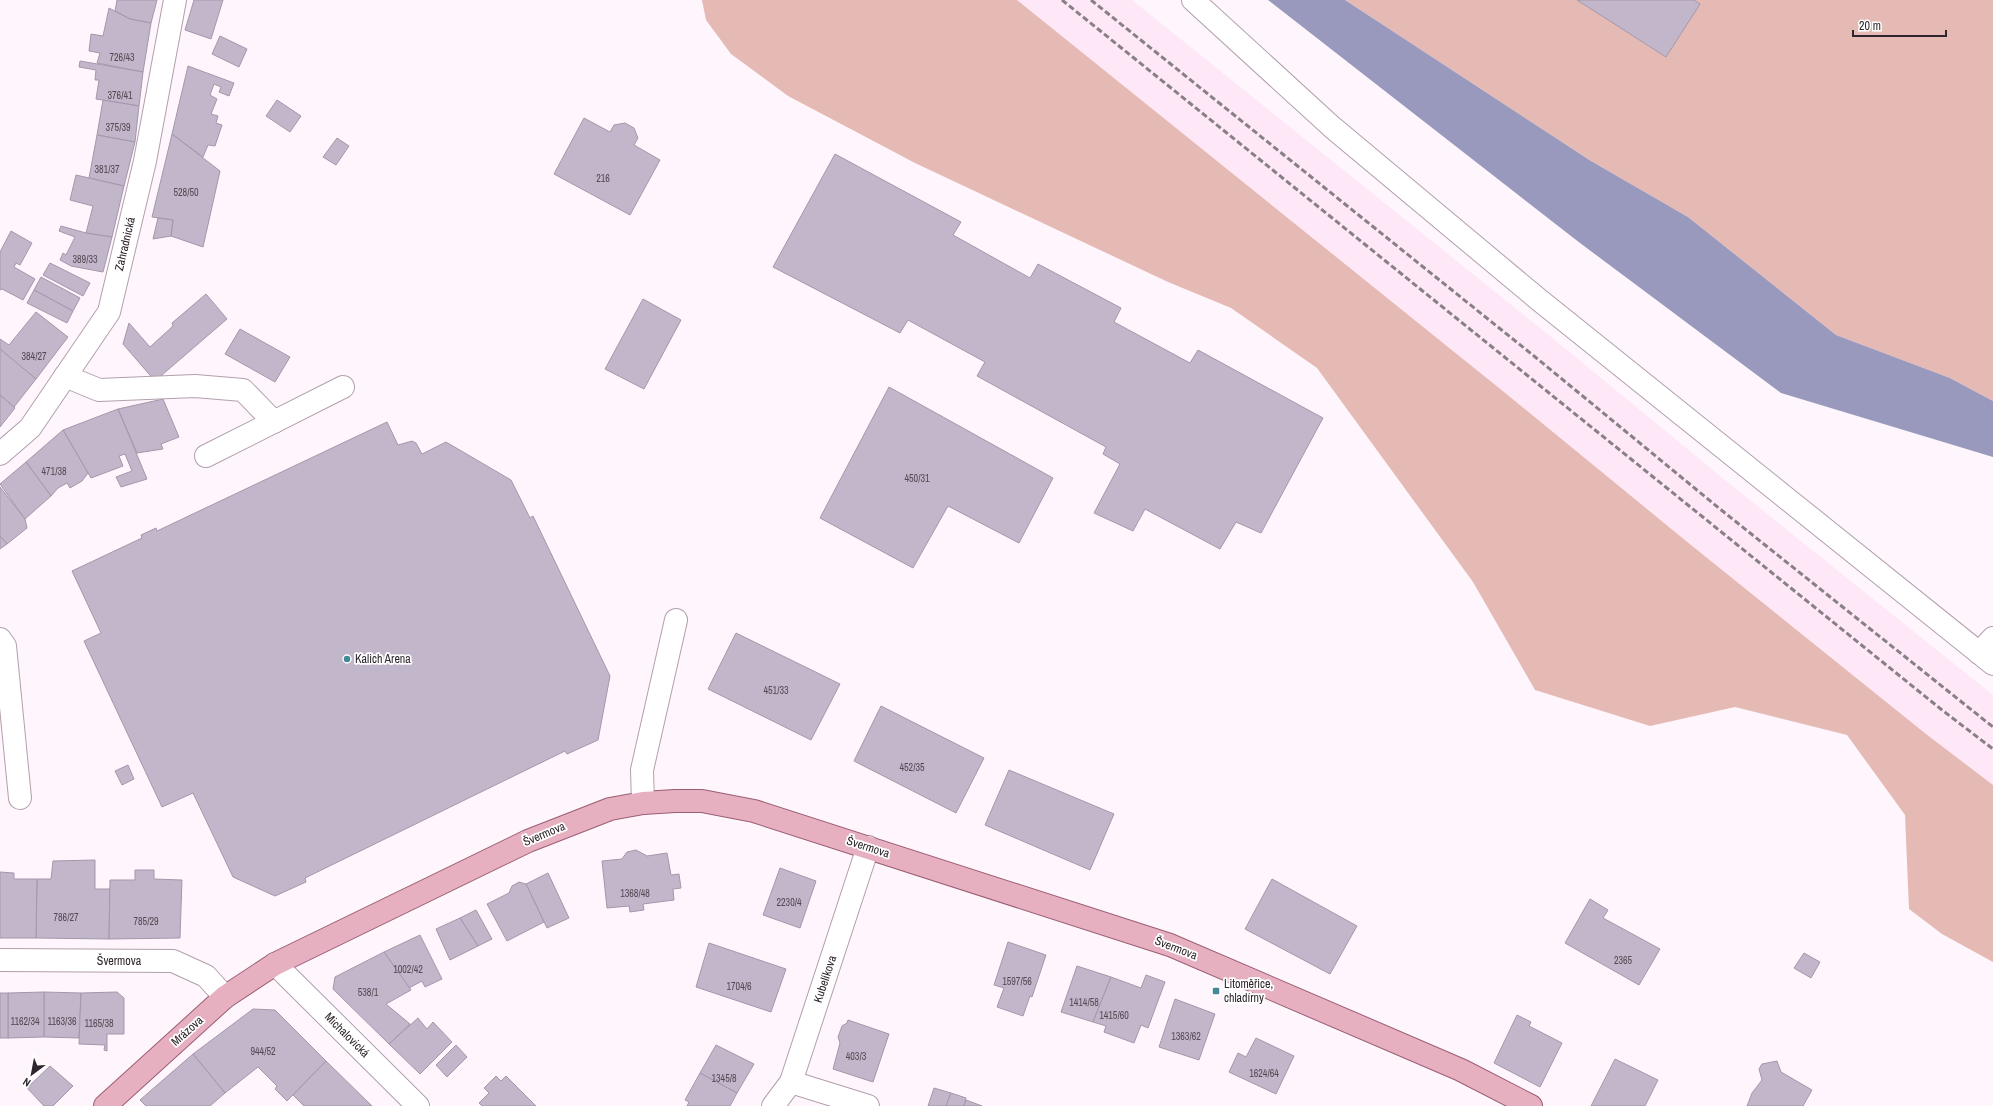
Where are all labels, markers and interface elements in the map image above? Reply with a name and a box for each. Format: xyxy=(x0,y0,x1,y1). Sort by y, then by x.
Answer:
scale bar xyxy=(1853,12,1946,38)
text: 20 m xyxy=(1859,18,1881,34)
house number: 726/43 xyxy=(109,51,135,64)
house number: 376/41 xyxy=(107,89,133,102)
house number: 375/39 xyxy=(105,121,131,134)
house number: 381/37 xyxy=(94,163,120,176)
house number: 216 xyxy=(596,172,610,185)
house number: 528/50 xyxy=(173,186,199,199)
street label: Zahradnická xyxy=(111,215,139,272)
house number: 389/33 xyxy=(72,253,98,266)
house number: 384/27 xyxy=(21,350,47,363)
house number: 471/38 xyxy=(41,465,67,478)
house number: 450/31 xyxy=(904,472,930,485)
place label: Kalich Arena xyxy=(355,651,411,667)
marker: Kalich Arena xyxy=(342,654,352,664)
house number: 451/33 xyxy=(763,684,789,697)
house number: 452/35 xyxy=(899,761,925,774)
street label: Švermova xyxy=(520,818,568,850)
street label: Švermova xyxy=(844,833,892,862)
house number: 1368/48 xyxy=(620,887,650,900)
house number: 2230/4 xyxy=(776,896,802,909)
house number: 786/27 xyxy=(53,911,79,924)
house number: 785/29 xyxy=(133,915,159,928)
street label: Švermova xyxy=(1152,933,1200,964)
street label: Švermova xyxy=(97,953,142,969)
street label: Kubelíkova xyxy=(810,953,840,1005)
house number: 2365 xyxy=(1614,954,1633,967)
house number: 1002/42 xyxy=(393,963,423,976)
house number: 1597/56 xyxy=(1002,975,1032,988)
place label: Litoměřice, chladírny xyxy=(1224,976,1273,1006)
house number: 1704/6 xyxy=(726,980,752,993)
house number: 538/1 xyxy=(358,986,379,999)
marker: Litoměřice, chladírny xyxy=(1211,986,1221,996)
house number: 1414/58 xyxy=(1069,996,1099,1009)
street label: Michalovická xyxy=(321,1009,373,1061)
house number: 1415/60 xyxy=(1099,1009,1129,1022)
street label: Mrázova xyxy=(168,1012,207,1050)
house number: 1162/34 xyxy=(10,1015,40,1028)
house number: 1163/36 xyxy=(47,1015,77,1028)
house number: 1165/38 xyxy=(84,1017,114,1030)
house number: 1363/62 xyxy=(1171,1030,1201,1043)
house number: 944/52 xyxy=(250,1045,276,1058)
house number: 403/3 xyxy=(846,1050,867,1063)
north arrow xyxy=(12,1054,52,1094)
house number: 1624/64 xyxy=(1249,1067,1279,1080)
house number: 1345/8 xyxy=(711,1072,737,1085)
text: N xyxy=(20,1075,33,1090)

